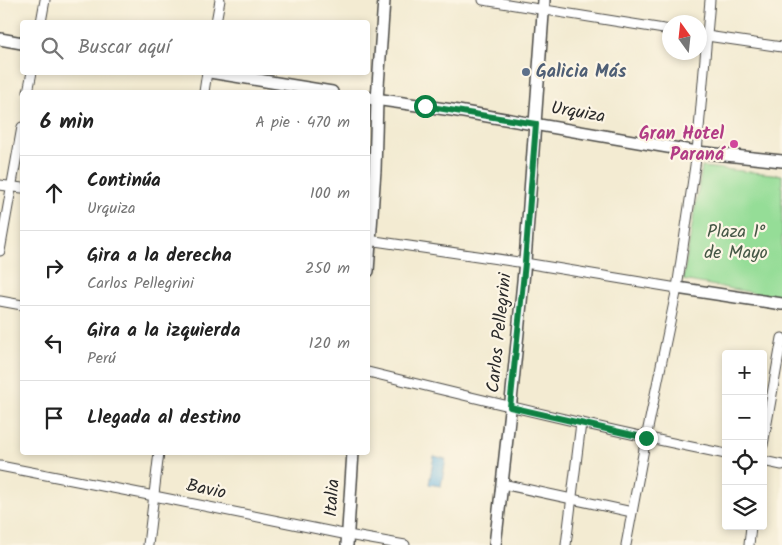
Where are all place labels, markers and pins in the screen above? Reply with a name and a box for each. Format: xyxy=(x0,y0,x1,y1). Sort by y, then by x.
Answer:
place label: Galicia Más xyxy=(536,58,627,87)
marker: Galicia Más xyxy=(520,66,532,78)
place label: Gran Hotel Paraná xyxy=(639,120,727,170)
marker: Gran Hotel Paraná xyxy=(728,138,740,150)

